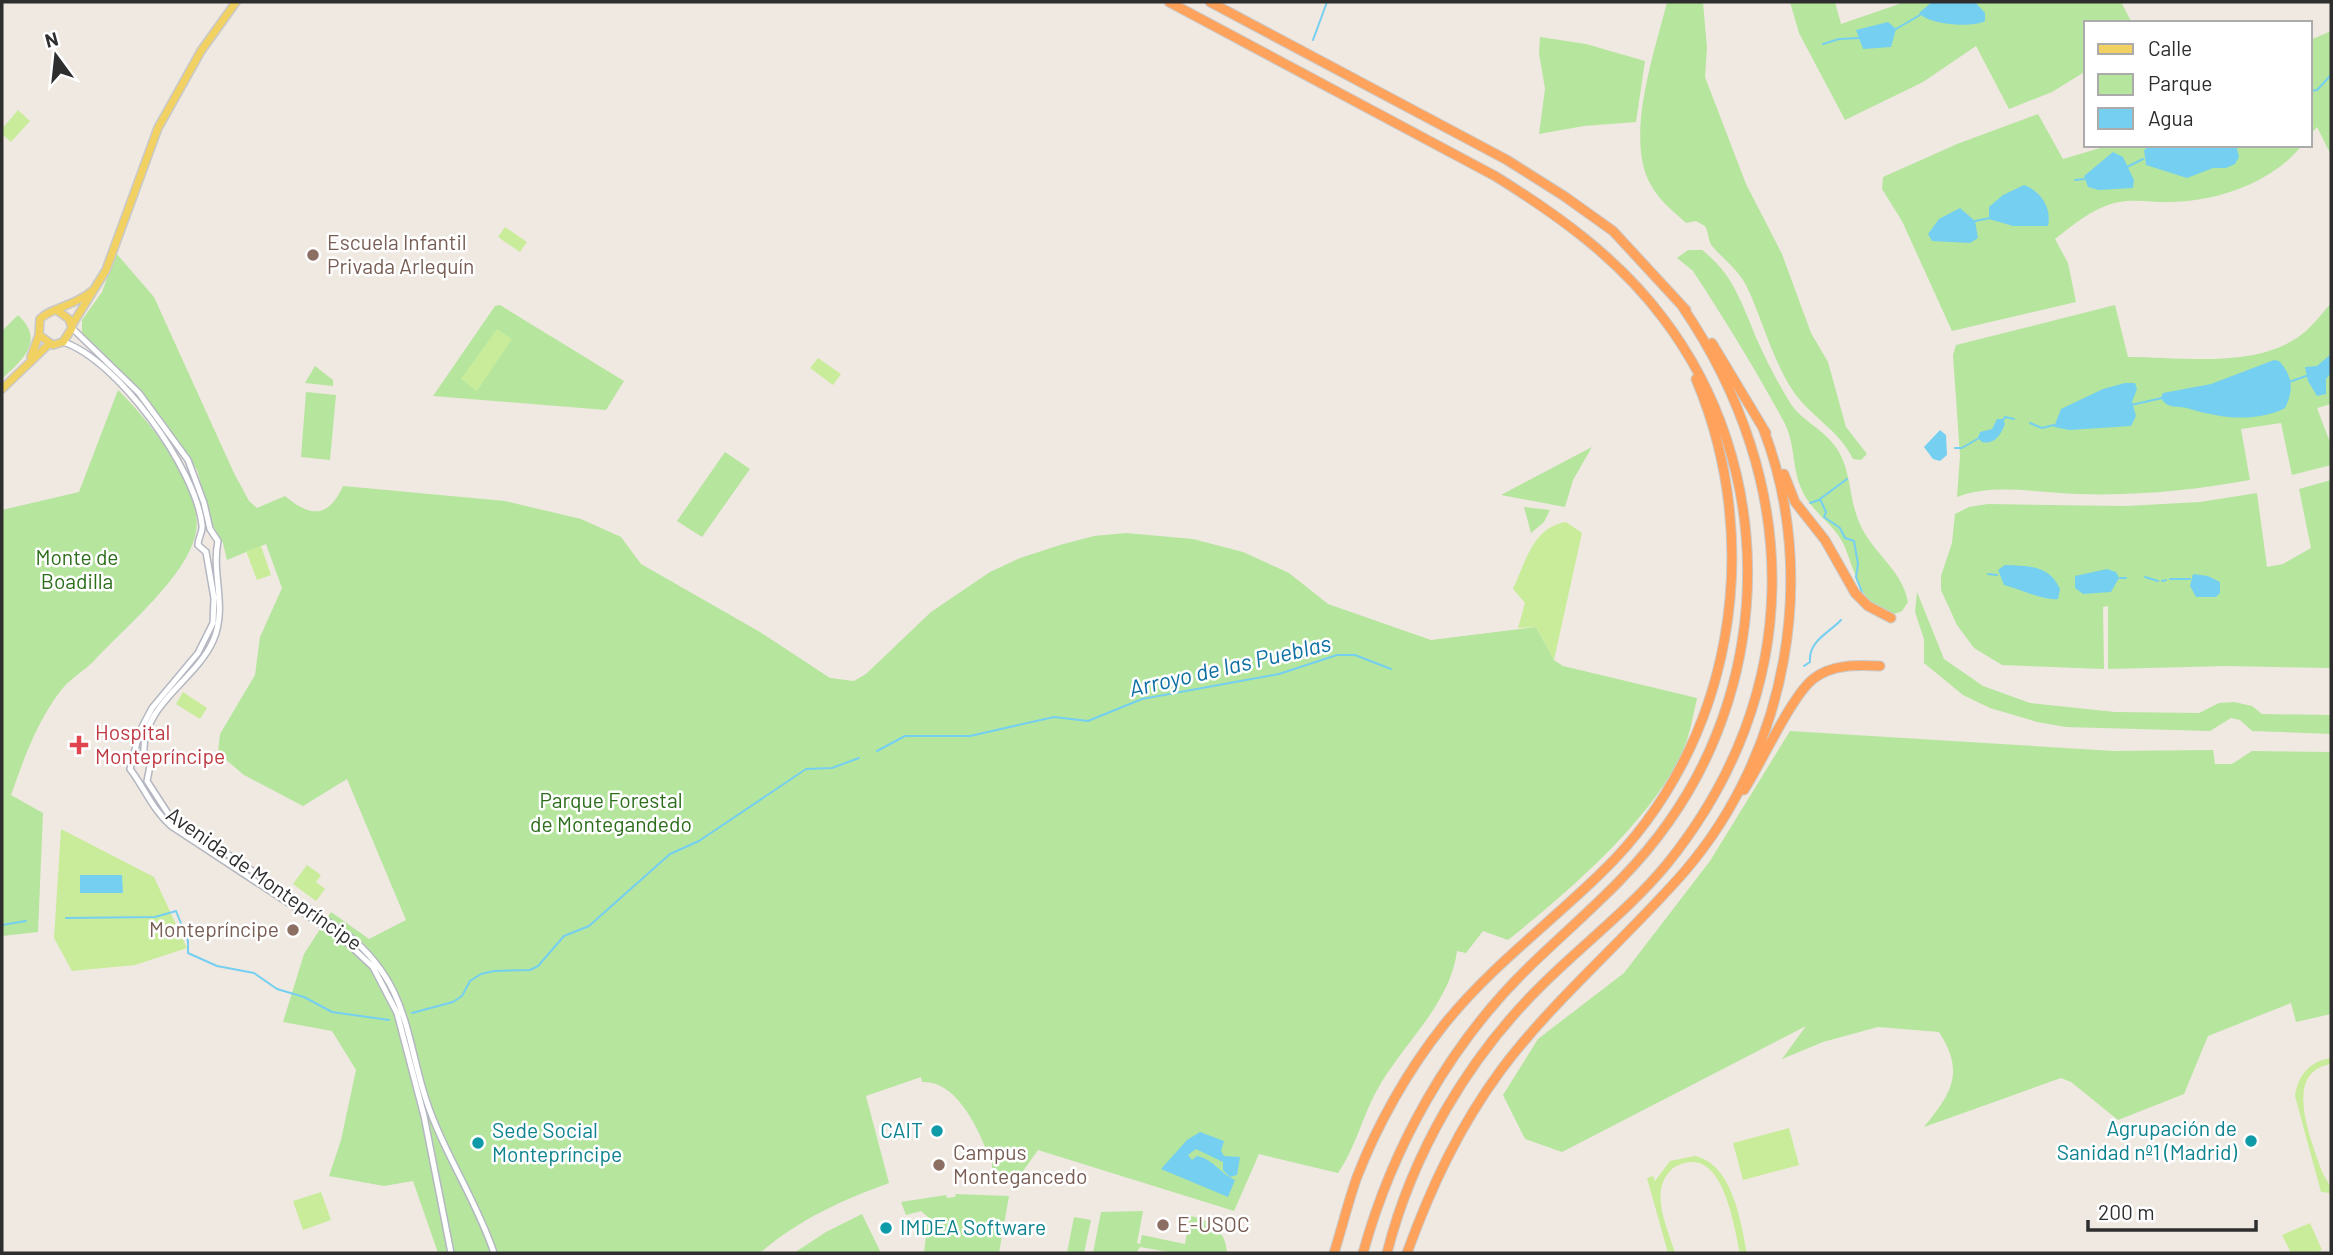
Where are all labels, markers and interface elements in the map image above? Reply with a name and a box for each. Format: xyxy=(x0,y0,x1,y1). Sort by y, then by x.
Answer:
north arrow xyxy=(21,21,91,91)
legend xyxy=(2084,21,2312,147)
text: N xyxy=(42,26,61,52)
text: Calle xyxy=(2148,35,2192,60)
text: Parque xyxy=(2148,70,2213,95)
text: Agua xyxy=(2148,105,2194,130)
place label: Escuela Infantil Privada Arlequín xyxy=(327,229,474,278)
marker: Escuela Infantil Privada Arlequín xyxy=(305,247,321,263)
park label: Monte de Boadilla xyxy=(35,544,119,593)
water label: Arroyo de las Pueblas xyxy=(1126,628,1334,702)
place label: Hospital Montepríncipe xyxy=(95,719,225,768)
marker: Hospital Montepríncipe xyxy=(69,735,89,755)
park label: Parque Forestal de Montegandedo xyxy=(530,787,692,836)
street label: Avenida de Montepríncipe xyxy=(161,802,367,956)
place label: Montepríncipe xyxy=(149,917,279,943)
marker: Montepríncipe xyxy=(285,922,301,938)
place label: Agrupación de Sanidad nº1 (Madrid) xyxy=(2057,1115,2238,1164)
place label: Sede Social Montepríncipe xyxy=(492,1117,622,1166)
place label: CAIT xyxy=(880,1117,923,1142)
marker: CAIT xyxy=(929,1123,945,1139)
marker: Agrupación de Sanidad nº1 (Madrid) xyxy=(2243,1133,2259,1149)
marker: Sede Social Montepríncipe xyxy=(470,1135,486,1151)
place label: Campus Montegancedo xyxy=(953,1139,1087,1188)
marker: Campus Montegancedo xyxy=(931,1157,947,1173)
scale bar xyxy=(2088,1188,2256,1232)
text: 200 m xyxy=(2098,1199,2155,1224)
place label: E-USOC xyxy=(1177,1211,1250,1236)
place label: IMDEA Software xyxy=(900,1214,1046,1239)
marker: E-USOC xyxy=(1155,1217,1171,1233)
marker: IMDEA Software xyxy=(878,1220,894,1236)

